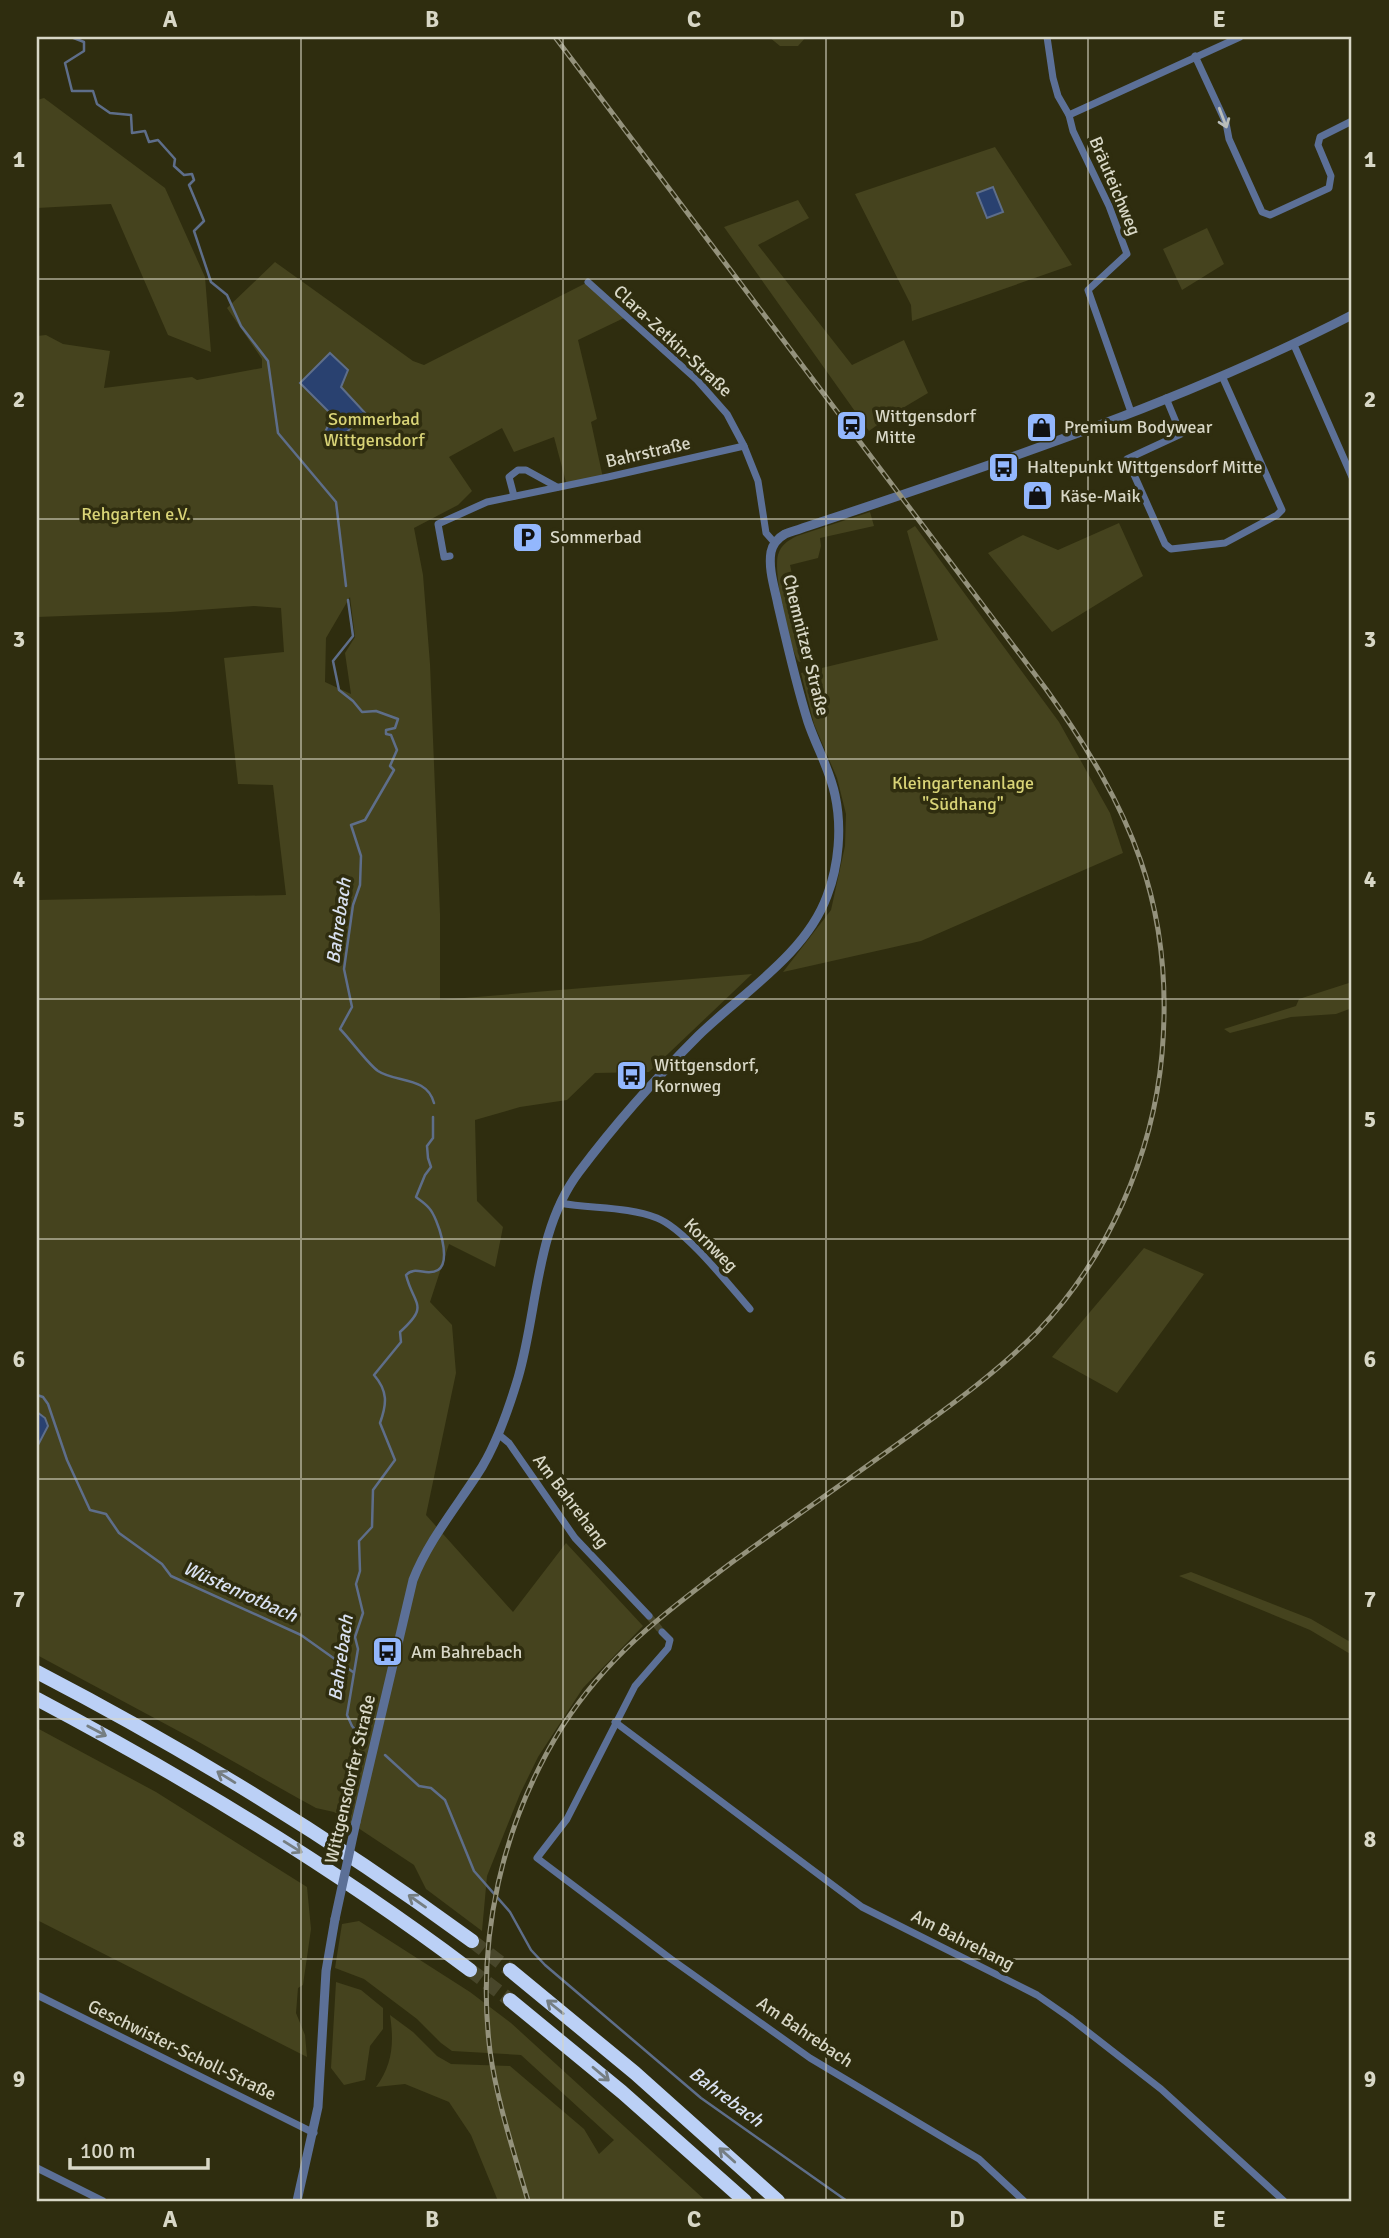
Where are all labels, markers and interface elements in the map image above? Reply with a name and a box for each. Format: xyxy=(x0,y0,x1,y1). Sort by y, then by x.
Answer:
text: A xyxy=(163,5,178,34)
text: B xyxy=(425,5,439,34)
text: C xyxy=(687,5,701,34)
text: D xyxy=(949,5,965,34)
text: E xyxy=(1212,5,1226,34)
one-way arrow xyxy=(1217,107,1230,128)
street label: Bräuteichweg xyxy=(1084,133,1146,239)
text: 1 xyxy=(13,145,25,174)
text: 1 xyxy=(1364,145,1376,174)
street label: Clara-Zetkin-Straße xyxy=(609,280,737,402)
text: 2 xyxy=(13,385,25,414)
text: 2 xyxy=(1364,385,1376,414)
place label: Wittgensdorf Mitte xyxy=(875,405,977,448)
park label: Sommerbad Wittgensdorf xyxy=(324,408,425,451)
station icon: Wittgensdorf Mitte xyxy=(835,409,869,443)
shop icon: Premium Bodywear xyxy=(1024,410,1058,444)
place label: Premium Bodywear xyxy=(1064,416,1213,438)
street label: Bahrstraße xyxy=(603,432,693,472)
bus stop icon: Haltepunkt Wittgensdorf Mitte xyxy=(987,450,1021,484)
place label: Haltepunkt Wittgensdorf Mitte xyxy=(1027,456,1263,478)
shop icon: Käse-Maik xyxy=(1020,479,1054,513)
place label: Käse-Maik xyxy=(1060,485,1141,507)
park label: Rehgarten e.V. xyxy=(81,503,191,525)
parking icon: Sommerbad xyxy=(510,520,544,554)
place label: Sommerbad xyxy=(550,526,642,548)
street label: Chemnitzer Straße xyxy=(778,572,834,718)
text: 3 xyxy=(13,625,25,654)
text: 3 xyxy=(1364,625,1376,654)
park label: Kleingartenanlage "Südhang" xyxy=(892,772,1034,815)
text: 4 xyxy=(13,865,25,894)
text: 4 xyxy=(1364,865,1376,894)
water label: Bahrebach xyxy=(321,876,357,965)
place label: Wittgensdorf, Kornweg xyxy=(654,1054,759,1097)
bus stop icon: Wittgensdorf, Kornweg xyxy=(614,1058,648,1092)
text: 5 xyxy=(13,1105,25,1134)
text: 5 xyxy=(1364,1105,1376,1134)
street label: Kornweg xyxy=(679,1213,743,1277)
text: 6 xyxy=(13,1345,25,1374)
text: 6 xyxy=(1364,1345,1376,1374)
street label: Am Bahrehang xyxy=(528,1449,614,1553)
water label: Wüstenrotbach xyxy=(179,1556,301,1628)
text: 7 xyxy=(13,1585,25,1614)
text: 7 xyxy=(1364,1585,1376,1614)
water label: Bahrebach xyxy=(323,1613,359,1702)
bus stop icon: Am Bahrebach xyxy=(371,1635,405,1669)
place label: Am Bahrebach xyxy=(411,1641,522,1663)
street label: Wittgensdorfer Straße xyxy=(320,1692,380,1866)
one-way arrow xyxy=(86,1725,107,1738)
one-way arrow xyxy=(216,1770,236,1784)
text: 8 xyxy=(13,1825,25,1854)
text: 8 xyxy=(1364,1825,1376,1854)
one-way arrow xyxy=(283,1839,302,1854)
one-way arrow xyxy=(408,1894,427,1908)
street label: Am Bahrehang xyxy=(908,1905,1018,1975)
street label: Am Bahrebach xyxy=(753,1992,857,2072)
street label: Geschwister-Scholl-Straße xyxy=(84,1995,280,2105)
one-way arrow xyxy=(547,1999,565,2014)
water label: Bahrebach xyxy=(684,2061,768,2133)
text: 9 xyxy=(13,2065,25,2094)
text: 9 xyxy=(1364,2065,1376,2094)
one-way arrow xyxy=(591,2066,609,2082)
scale bar xyxy=(70,2126,208,2170)
text: 100 m xyxy=(80,2138,135,2164)
one-way arrow xyxy=(719,2148,737,2164)
text: A xyxy=(163,2205,178,2234)
text: B xyxy=(425,2205,439,2234)
text: C xyxy=(687,2205,701,2234)
text: D xyxy=(949,2205,965,2234)
text: E xyxy=(1212,2205,1226,2234)

